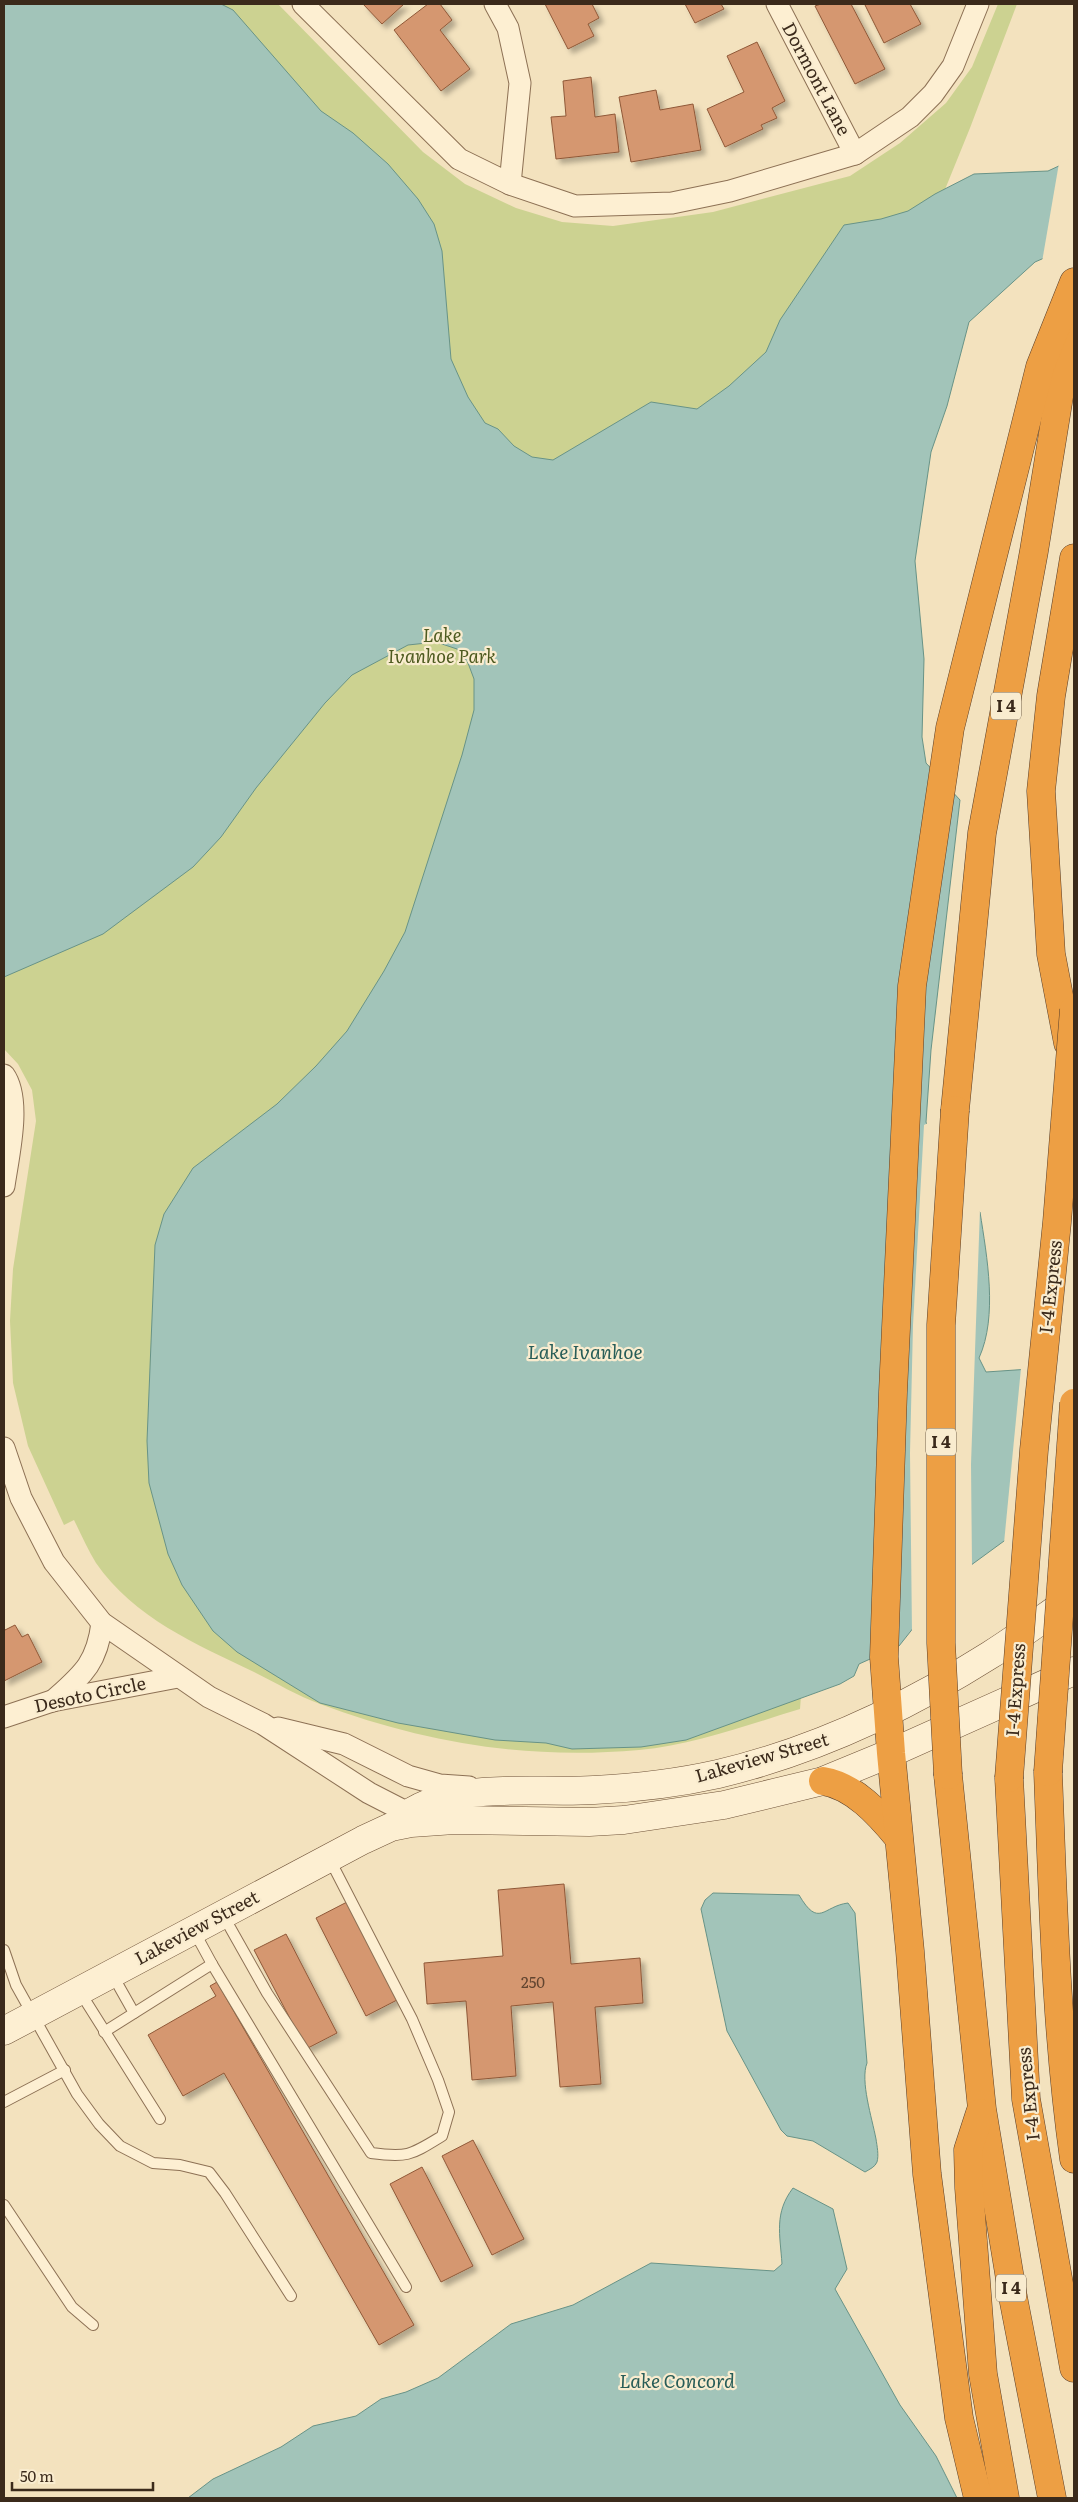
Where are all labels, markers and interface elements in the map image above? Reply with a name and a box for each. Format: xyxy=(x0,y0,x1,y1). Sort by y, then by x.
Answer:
street label: Dormont Lane xyxy=(776,17,859,140)
park label: Lake Ivanhoe Park xyxy=(388,621,496,669)
road number: I 4 xyxy=(991,692,1021,719)
street label: I-4 Express xyxy=(1031,1239,1068,1335)
water label: Lake Ivanhoe xyxy=(528,1337,642,1365)
road number: I 4 xyxy=(926,1428,956,1455)
street label: I-4 Express xyxy=(998,1642,1031,1737)
street label: Desoto Circle xyxy=(31,1669,148,1719)
street label: Lakeview Street xyxy=(692,1724,832,1788)
street label: Lakeview Street xyxy=(129,1882,264,1971)
house number: 250 xyxy=(521,1970,545,1993)
street label: I-4 Express xyxy=(1009,2046,1046,2142)
road number: I 4 xyxy=(996,2274,1026,2302)
water label: Lake Concord xyxy=(619,2366,735,2394)
scale bar xyxy=(12,2460,154,2492)
text: 50 m xyxy=(20,2464,54,2487)

